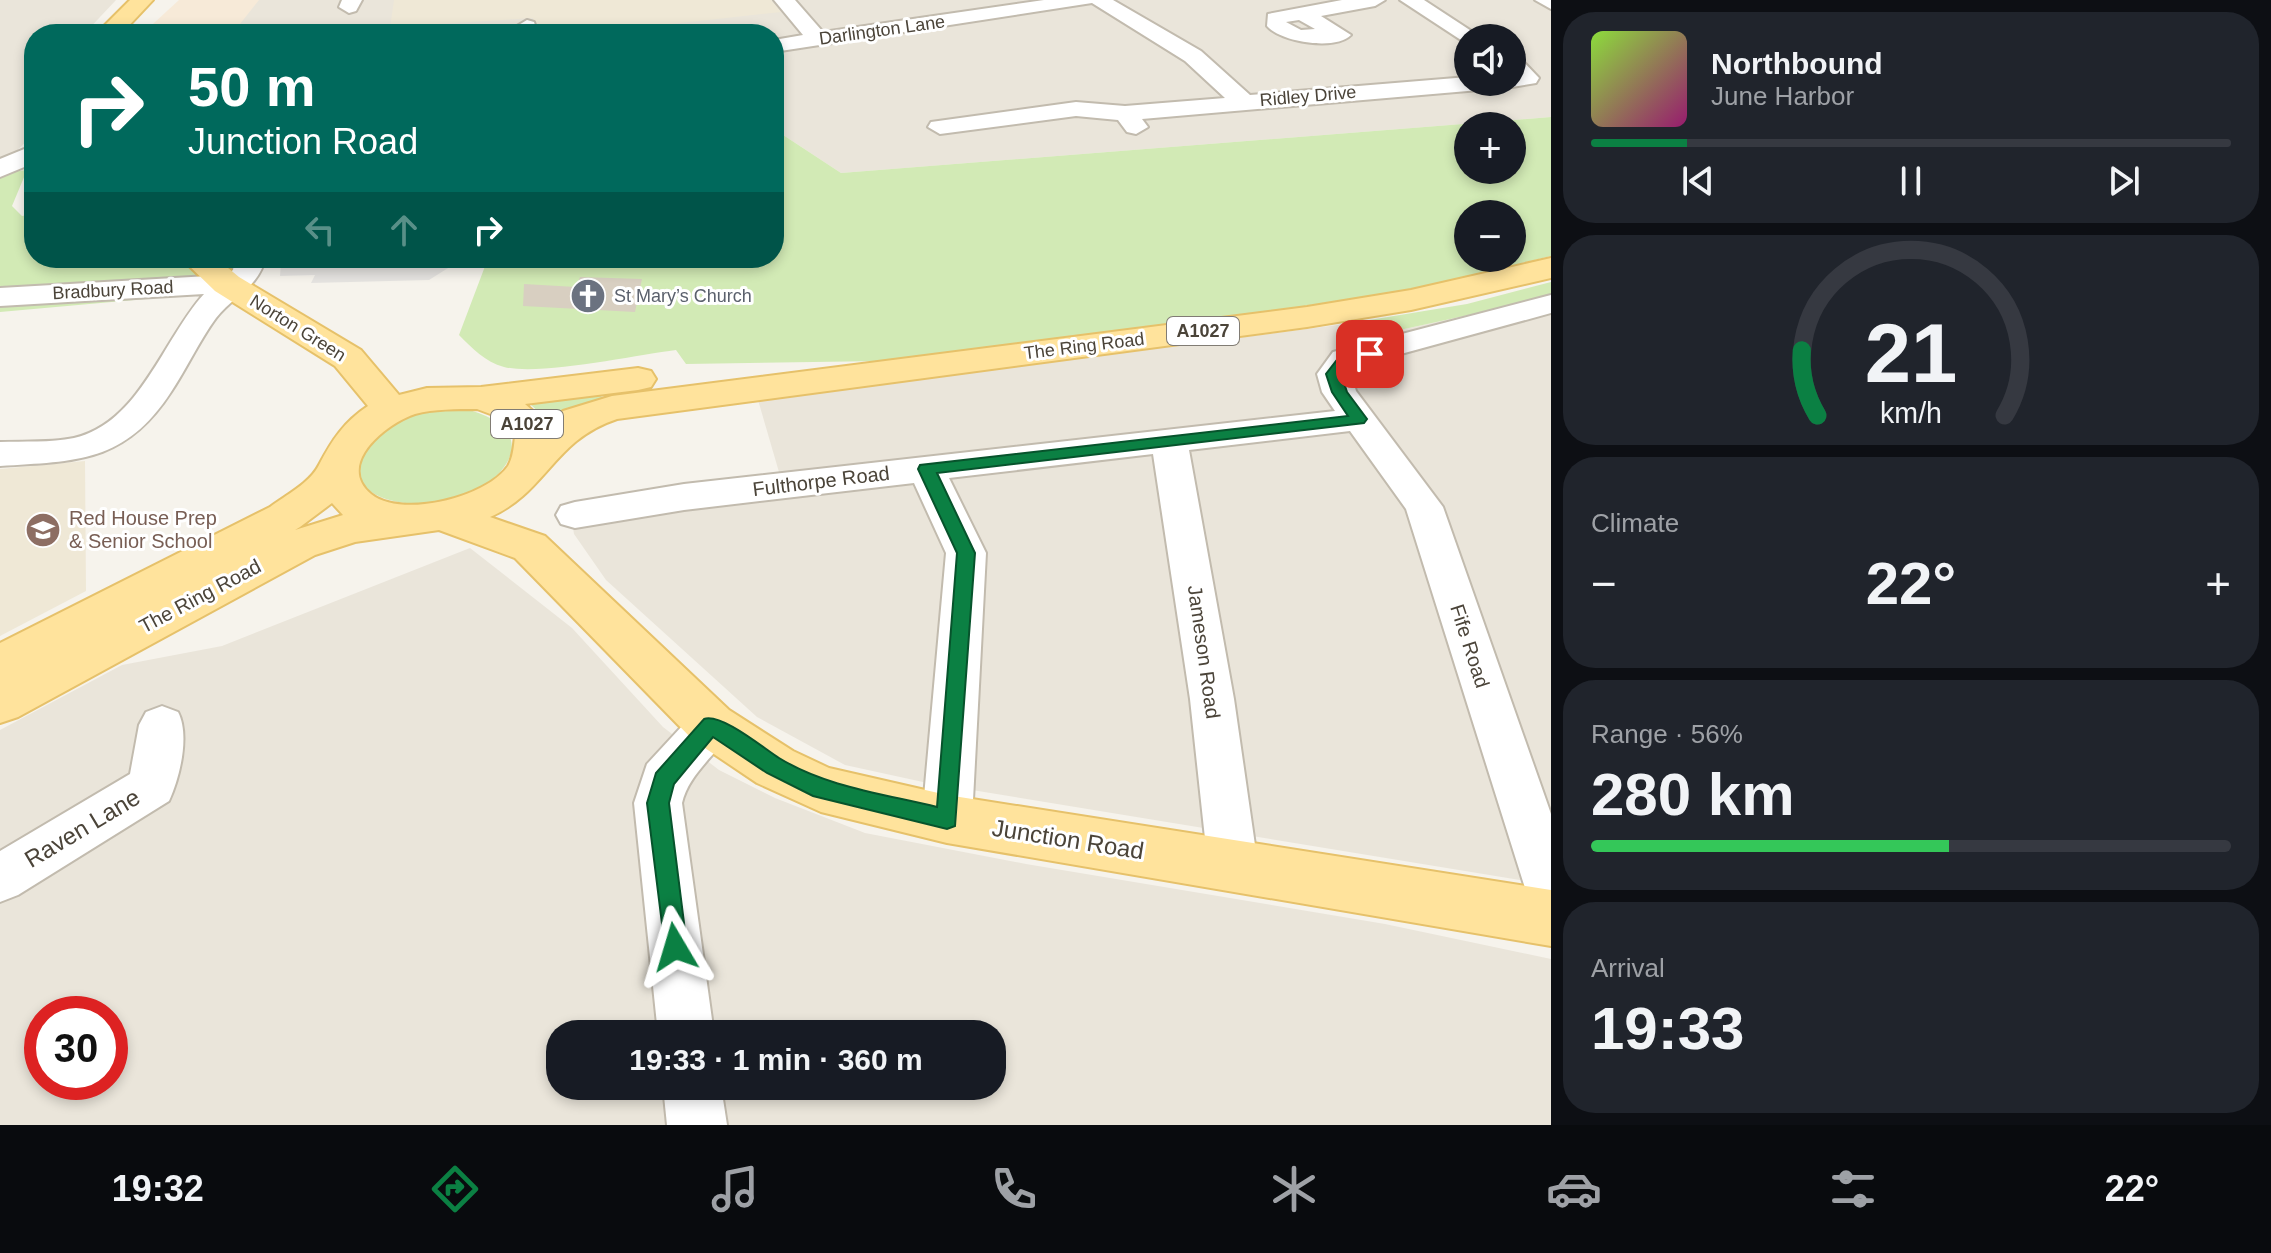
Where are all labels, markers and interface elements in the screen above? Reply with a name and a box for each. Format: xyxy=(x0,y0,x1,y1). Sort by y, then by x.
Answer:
street label: Darlington Lane xyxy=(818,11,946,49)
map controls xyxy=(1454,24,1526,272)
button: sound xyxy=(1454,24,1526,96)
text: Northbound xyxy=(1711,47,1883,80)
text: 50 m xyxy=(188,55,316,118)
icon: right xyxy=(56,56,160,160)
text: June Harbor xyxy=(1711,81,1854,111)
street label: Ridley Drive xyxy=(1259,82,1357,110)
button: + xyxy=(1454,112,1526,184)
text: Junction Road xyxy=(188,121,418,162)
icon: previous xyxy=(1676,159,1720,203)
icon: pause xyxy=(1889,159,1933,203)
icon: next xyxy=(2102,159,2146,203)
button: − xyxy=(1454,200,1526,272)
icon: left xyxy=(298,208,342,252)
icon: ahead xyxy=(382,208,426,252)
icon: right xyxy=(466,208,510,252)
street label: Bradbury Road xyxy=(52,277,174,303)
church icon: St Mary’s Church xyxy=(569,277,607,315)
place label: St Mary’s Church xyxy=(614,286,752,306)
street label: Norton Green xyxy=(246,291,350,365)
text: 21 xyxy=(1865,306,1957,399)
road number: A1027 xyxy=(1167,317,1239,345)
pin xyxy=(1336,320,1404,388)
street label: The Ring Road xyxy=(1023,329,1145,363)
icon: arrive xyxy=(1348,332,1392,376)
text: km/h xyxy=(1880,397,1942,429)
road number: A1027 xyxy=(491,410,563,438)
street label: Fulthorpe Road xyxy=(751,462,891,500)
place label: Red House Prep & Senior School xyxy=(69,507,217,552)
text: Climate xyxy=(1591,508,1679,538)
school or university icon: Red House Prep & Senior School xyxy=(24,511,62,549)
text: 22° xyxy=(1866,550,1956,617)
street label: The Ring Road xyxy=(135,555,265,637)
text: − xyxy=(1591,559,1617,608)
text: + xyxy=(2205,559,2231,608)
street label: Jameson Road xyxy=(1184,584,1224,720)
street label: Fife Road xyxy=(1446,601,1494,691)
text: Range · 56% xyxy=(1591,719,1743,749)
text: 280 km xyxy=(1591,761,1795,828)
street label: Raven Lane xyxy=(20,783,144,873)
street label: Junction Road xyxy=(990,814,1146,864)
position arrow xyxy=(633,905,717,989)
text: Arrival xyxy=(1591,953,1665,983)
text: 19:33 xyxy=(1591,995,1744,1062)
speed limit sign: 30 xyxy=(24,996,128,1100)
text: 19:33 · 1 min · 360 m xyxy=(629,1043,923,1076)
icon: directions xyxy=(427,1161,483,1217)
icon: music xyxy=(707,1161,763,1217)
icon: phone xyxy=(986,1161,1042,1217)
icon: climate xyxy=(1266,1161,1322,1217)
icon: car xyxy=(1546,1161,1602,1217)
icon: filters xyxy=(1825,1161,1881,1217)
text: 19:32 xyxy=(112,1168,204,1209)
text: 22° xyxy=(2105,1168,2159,1209)

